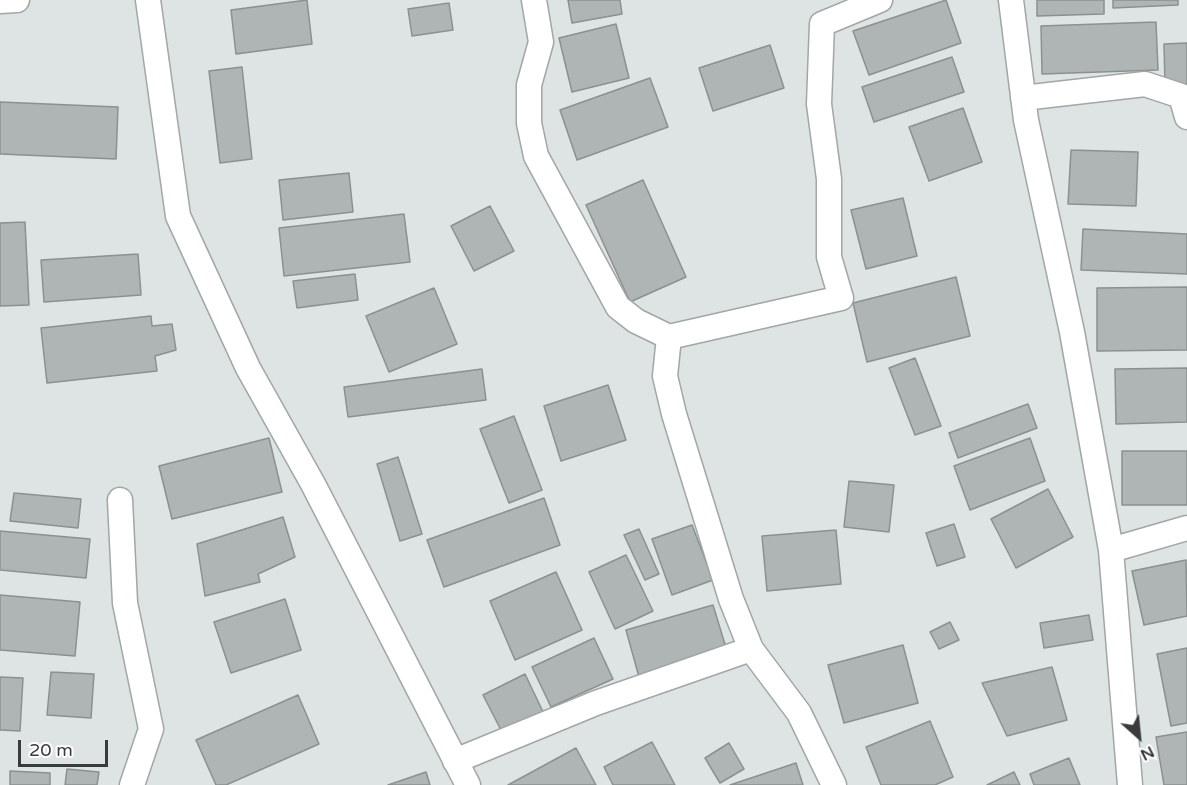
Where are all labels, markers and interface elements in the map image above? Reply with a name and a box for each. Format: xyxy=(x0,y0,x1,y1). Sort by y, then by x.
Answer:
north arrow xyxy=(1109,707,1169,767)
scale bar xyxy=(21,728,111,766)
text: 20 m xyxy=(29,739,73,761)
text: N xyxy=(1137,741,1157,765)

